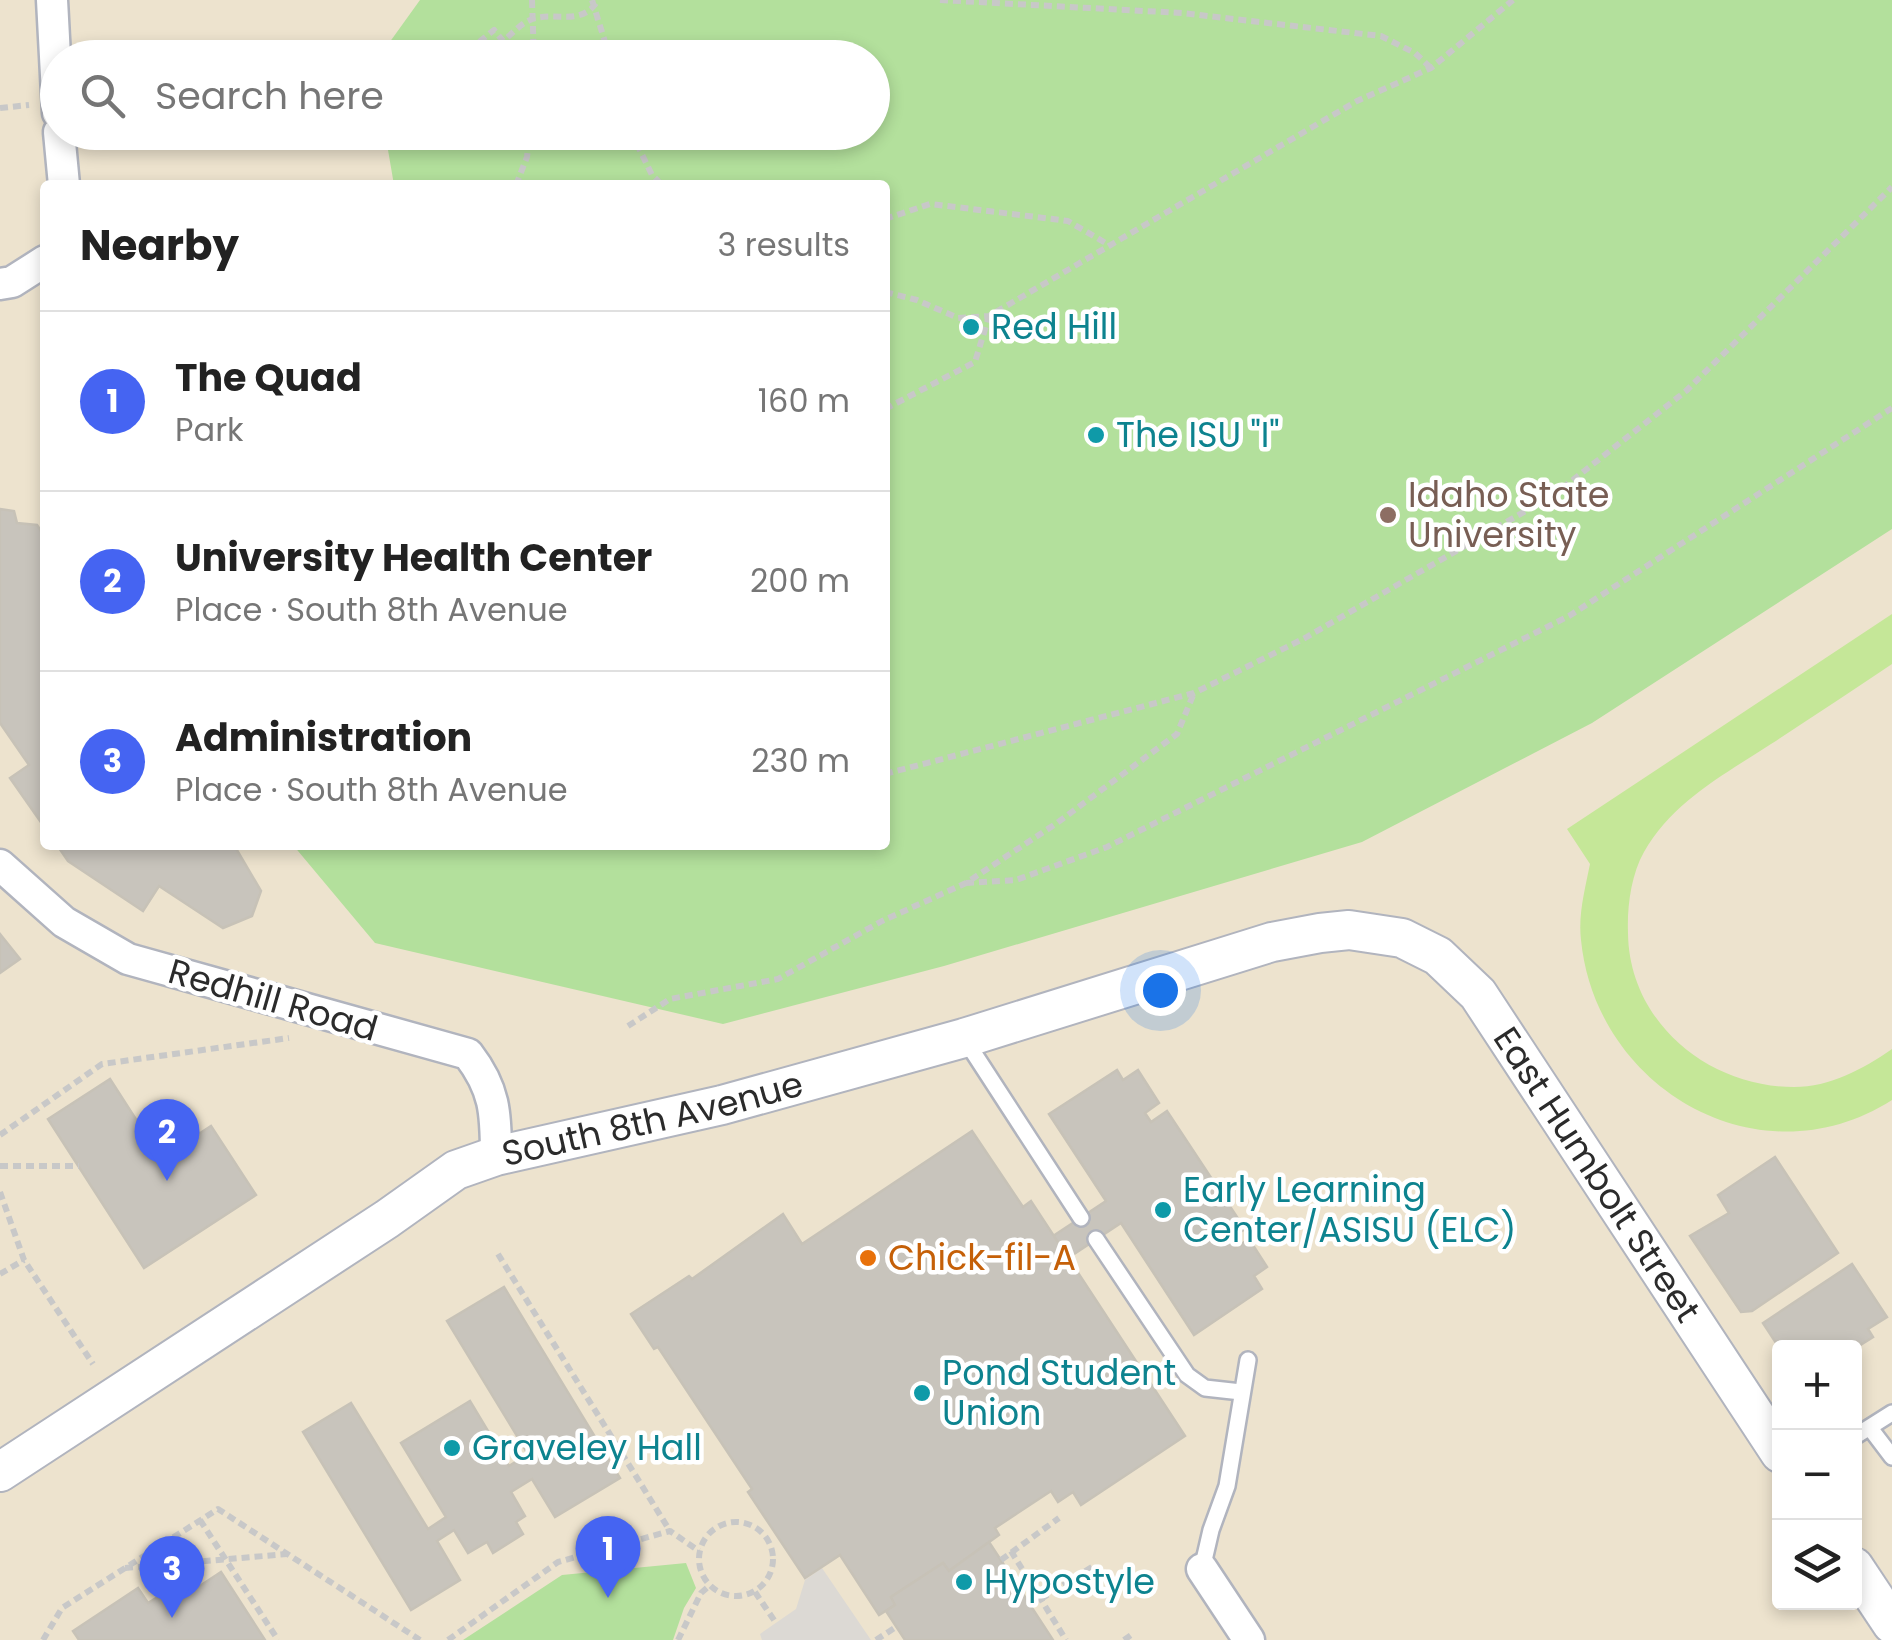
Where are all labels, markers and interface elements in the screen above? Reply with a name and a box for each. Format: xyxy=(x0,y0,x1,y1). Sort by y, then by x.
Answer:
search box xyxy=(40,40,890,150)
icon: search xyxy=(75,68,130,123)
text: Search here xyxy=(155,69,384,122)
text: Nearby xyxy=(80,216,239,275)
text: 3 results xyxy=(717,222,850,267)
place label: Red Hill xyxy=(991,302,1117,351)
marker: Red Hill xyxy=(960,316,982,338)
text: The Quad xyxy=(175,351,362,404)
text: 1 xyxy=(106,378,119,423)
text: 160 m xyxy=(758,378,850,423)
text: Park xyxy=(175,407,244,452)
place label: The ISU "I" xyxy=(1116,410,1280,459)
marker: The ISU "I" xyxy=(1085,424,1107,446)
place label: Idaho State University xyxy=(1408,470,1609,559)
marker: Idaho State University xyxy=(1377,504,1399,526)
text: University Health Center xyxy=(175,531,652,584)
text: 2 xyxy=(103,558,122,603)
text: 200 m xyxy=(750,558,850,603)
text: Place · South 8th Avenue xyxy=(175,587,568,632)
text: Administration xyxy=(175,711,472,764)
text: 3 xyxy=(103,738,122,783)
text: 230 m xyxy=(751,738,850,783)
text: Place · South 8th Avenue xyxy=(175,767,568,812)
street label: Redhill Road xyxy=(163,946,383,1053)
your location xyxy=(1135,965,1186,1016)
street label: East Humbolt Street xyxy=(1482,1017,1712,1332)
street label: South 8th Avenue xyxy=(497,1059,808,1178)
pin: 2 xyxy=(134,1098,200,1181)
place label: Early Learning Center/ASISU (ELC) xyxy=(1183,1165,1516,1254)
marker: Early Learning Center/ASISU (ELC) xyxy=(1152,1199,1174,1221)
place label: Chick-fil-A xyxy=(888,1233,1076,1282)
marker: Chick-fil-A xyxy=(857,1247,879,1269)
map controls xyxy=(1772,1340,1862,1610)
button: + xyxy=(1772,1340,1862,1430)
place label: Pond Student Union xyxy=(942,1348,1176,1437)
marker: Pond Student Union xyxy=(911,1382,933,1404)
place label: Graveley Hall xyxy=(472,1423,702,1472)
button: − xyxy=(1772,1430,1862,1520)
marker: Graveley Hall xyxy=(441,1437,463,1459)
pin: 1 xyxy=(576,1516,640,1598)
button: layers xyxy=(1772,1520,1862,1610)
pin: 3 xyxy=(140,1536,204,1618)
place label: Hypostyle xyxy=(984,1557,1155,1606)
marker: Hypostyle xyxy=(953,1571,975,1593)

